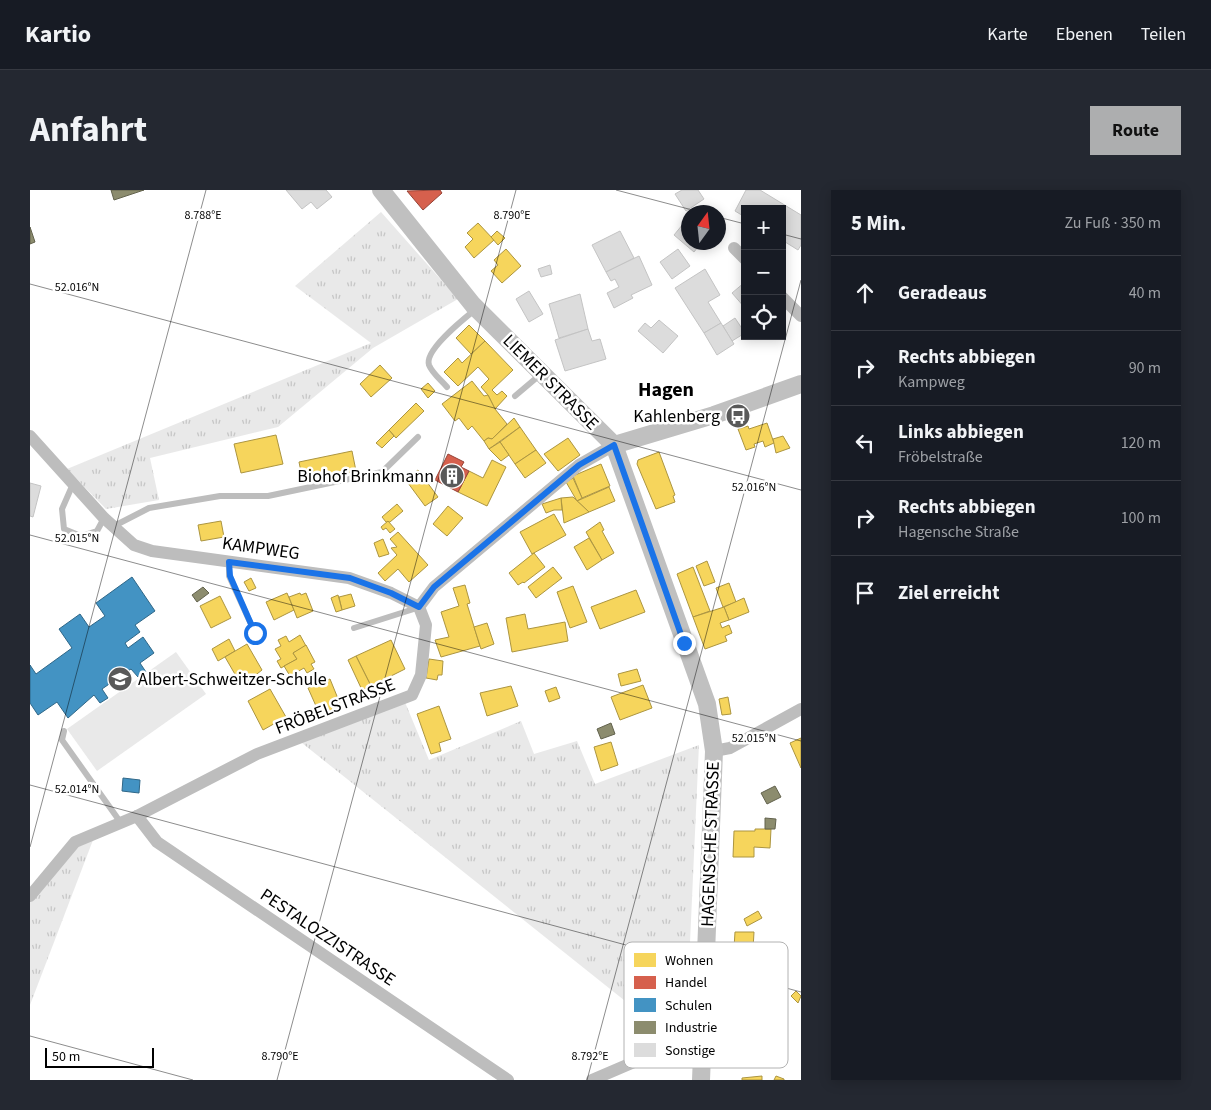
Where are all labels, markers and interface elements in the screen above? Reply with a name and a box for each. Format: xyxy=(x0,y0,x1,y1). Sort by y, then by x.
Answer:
text: Kartio xyxy=(25,17,91,52)
text: Karte xyxy=(987,22,1028,47)
text: Ebenen xyxy=(1056,22,1113,47)
text: Teilen xyxy=(1141,22,1186,47)
text: Anfahrt xyxy=(30,105,147,155)
button: Route xyxy=(1090,106,1181,155)
north arrow xyxy=(681,205,726,250)
map controls xyxy=(741,205,786,340)
button: + xyxy=(741,205,786,250)
text: 8.788°E xyxy=(184,207,222,224)
text: 8.790°E xyxy=(493,207,531,224)
text: 5 Min. xyxy=(851,208,906,238)
text: Zu Fuß · 350 m xyxy=(1065,212,1161,234)
button: − xyxy=(741,250,786,295)
text: 52.016°N xyxy=(55,279,99,296)
icon: ahead xyxy=(851,279,879,307)
text: Geradeaus xyxy=(898,280,987,307)
text: 40 m xyxy=(1129,282,1161,304)
button: locate xyxy=(741,295,786,340)
street label: LIEMER STRASSE xyxy=(497,329,604,436)
text: Rechts abbiegen xyxy=(898,344,1036,371)
icon: right xyxy=(851,354,879,382)
text: 90 m xyxy=(1129,357,1161,379)
text: Kampweg xyxy=(898,371,965,393)
district label: Hagen xyxy=(638,376,694,404)
bus stop icon: Kahlenberg xyxy=(725,403,751,429)
place label: Kahlenberg xyxy=(633,404,720,429)
text: Links abbiegen xyxy=(898,419,1024,446)
icon: left xyxy=(851,429,879,457)
text: 120 m xyxy=(1121,432,1161,454)
text: Fröbelstraße xyxy=(898,446,983,468)
building icon: Biohof Brinkmann xyxy=(439,463,465,489)
place label: Biohof Brinkmann xyxy=(297,464,434,489)
text: 52.016°N xyxy=(732,479,776,496)
text: Rechts abbiegen xyxy=(898,494,1036,521)
icon: right xyxy=(851,504,879,532)
text: 100 m xyxy=(1121,507,1161,529)
text: Hagensche Straße xyxy=(898,521,1019,543)
text: 52.015°N xyxy=(55,530,99,547)
street label: KAMPWEG xyxy=(221,531,301,566)
icon: arrive xyxy=(851,579,879,607)
text: Ziel erreicht xyxy=(898,580,999,607)
route start xyxy=(244,622,267,645)
route end xyxy=(673,632,696,655)
school or university icon: Albert-Schweitzer-Schule xyxy=(107,666,133,692)
place label: Albert-Schweitzer-Schule xyxy=(138,667,327,692)
street label: FRÖBELSTRASSE xyxy=(271,672,399,741)
text: 52.015°N xyxy=(732,730,776,747)
street label: HAGENSCHE STRASSE xyxy=(695,761,726,927)
text: 52.014°N xyxy=(55,781,99,798)
street label: PESTALOZZISTRASSE xyxy=(255,883,400,992)
legend xyxy=(624,942,788,1068)
text: Wohnen xyxy=(665,951,713,971)
text: Handel xyxy=(665,973,708,993)
text: Schulen xyxy=(665,996,712,1016)
text: Industrie xyxy=(665,1018,717,1038)
text: Sonstige xyxy=(665,1041,715,1061)
scale bar xyxy=(45,1045,154,1068)
text: 50 m xyxy=(52,1047,80,1067)
text: 8.790°E xyxy=(261,1048,299,1065)
text: 8.792°E xyxy=(571,1048,609,1065)

